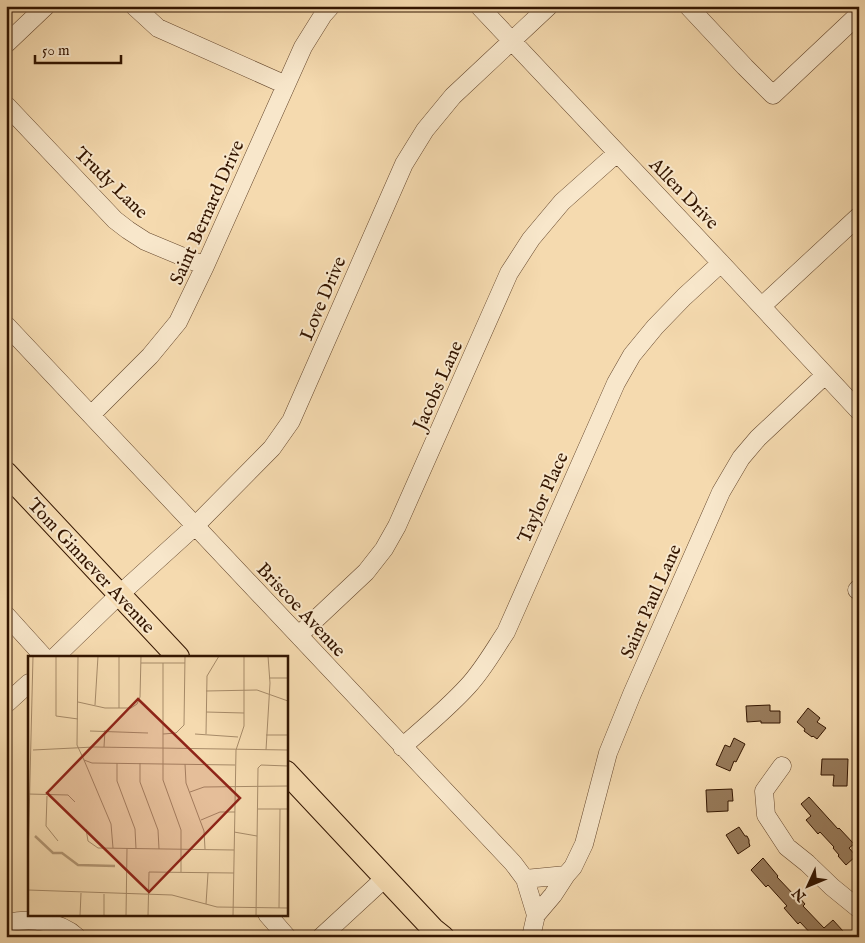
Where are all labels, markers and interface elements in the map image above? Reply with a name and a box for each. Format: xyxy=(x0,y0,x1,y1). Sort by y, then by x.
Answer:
scale bar xyxy=(35,32,121,64)
text: 50 m xyxy=(42,41,70,60)
street label: Saint Bernard Drive xyxy=(165,136,251,289)
street label: Trudy Lane xyxy=(69,142,153,225)
street label: Allen Drive xyxy=(643,153,724,235)
street label: Love Drive xyxy=(295,253,352,345)
street label: Jacobs Lane xyxy=(408,337,469,436)
street label: Taylor Place xyxy=(513,448,575,547)
street label: Tom Ginnever Avenue xyxy=(22,494,160,639)
street label: Saint Paul Lane xyxy=(616,541,688,663)
street label: Briscoe Avenue xyxy=(251,558,351,663)
inset map xyxy=(28,656,288,916)
north arrow xyxy=(782,860,832,910)
text: N xyxy=(789,884,811,906)

